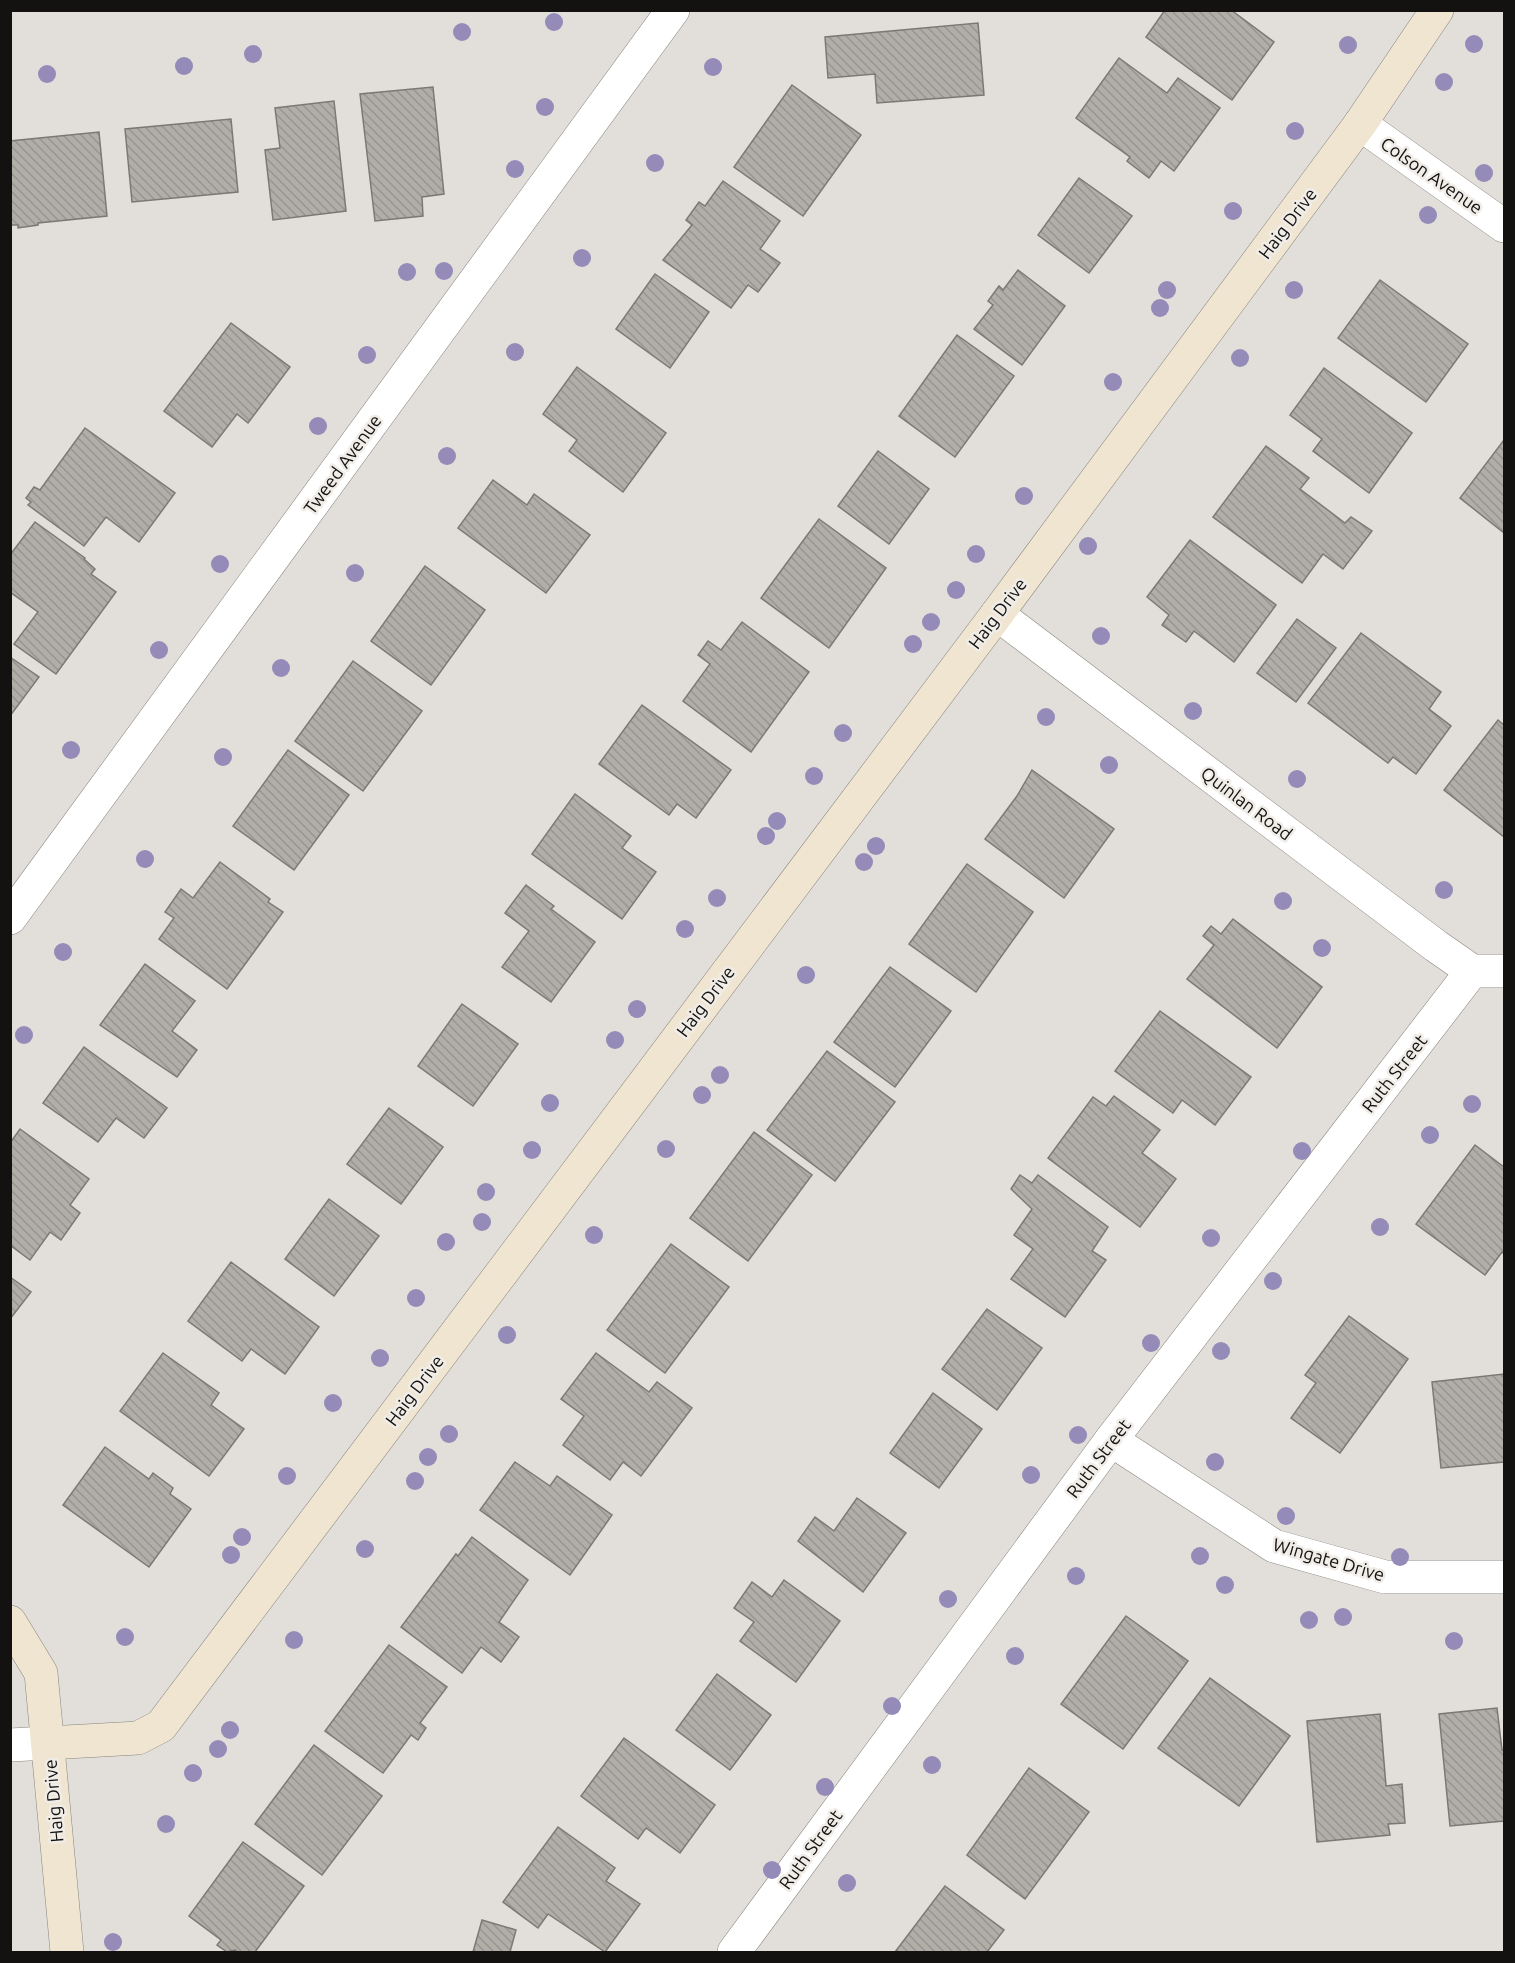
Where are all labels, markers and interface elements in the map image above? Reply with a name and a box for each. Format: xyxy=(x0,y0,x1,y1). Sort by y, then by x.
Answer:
street label: Colson Avenue xyxy=(1377,132,1487,218)
street label: Haig Drive xyxy=(1254,184,1320,262)
street label: Tweed Avenue xyxy=(299,410,385,518)
street label: Haig Drive xyxy=(964,574,1030,652)
street label: Quinlan Road xyxy=(1197,762,1296,845)
street label: Haig Drive xyxy=(672,962,738,1040)
street label: Ruth Street xyxy=(1357,1030,1431,1116)
street label: Haig Drive xyxy=(381,1351,447,1429)
street label: Ruth Street xyxy=(1062,1415,1134,1501)
street label: Wingate Drive xyxy=(1271,1534,1387,1584)
street label: Haig Drive xyxy=(39,1759,67,1843)
street label: Ruth Street xyxy=(775,1805,845,1893)

